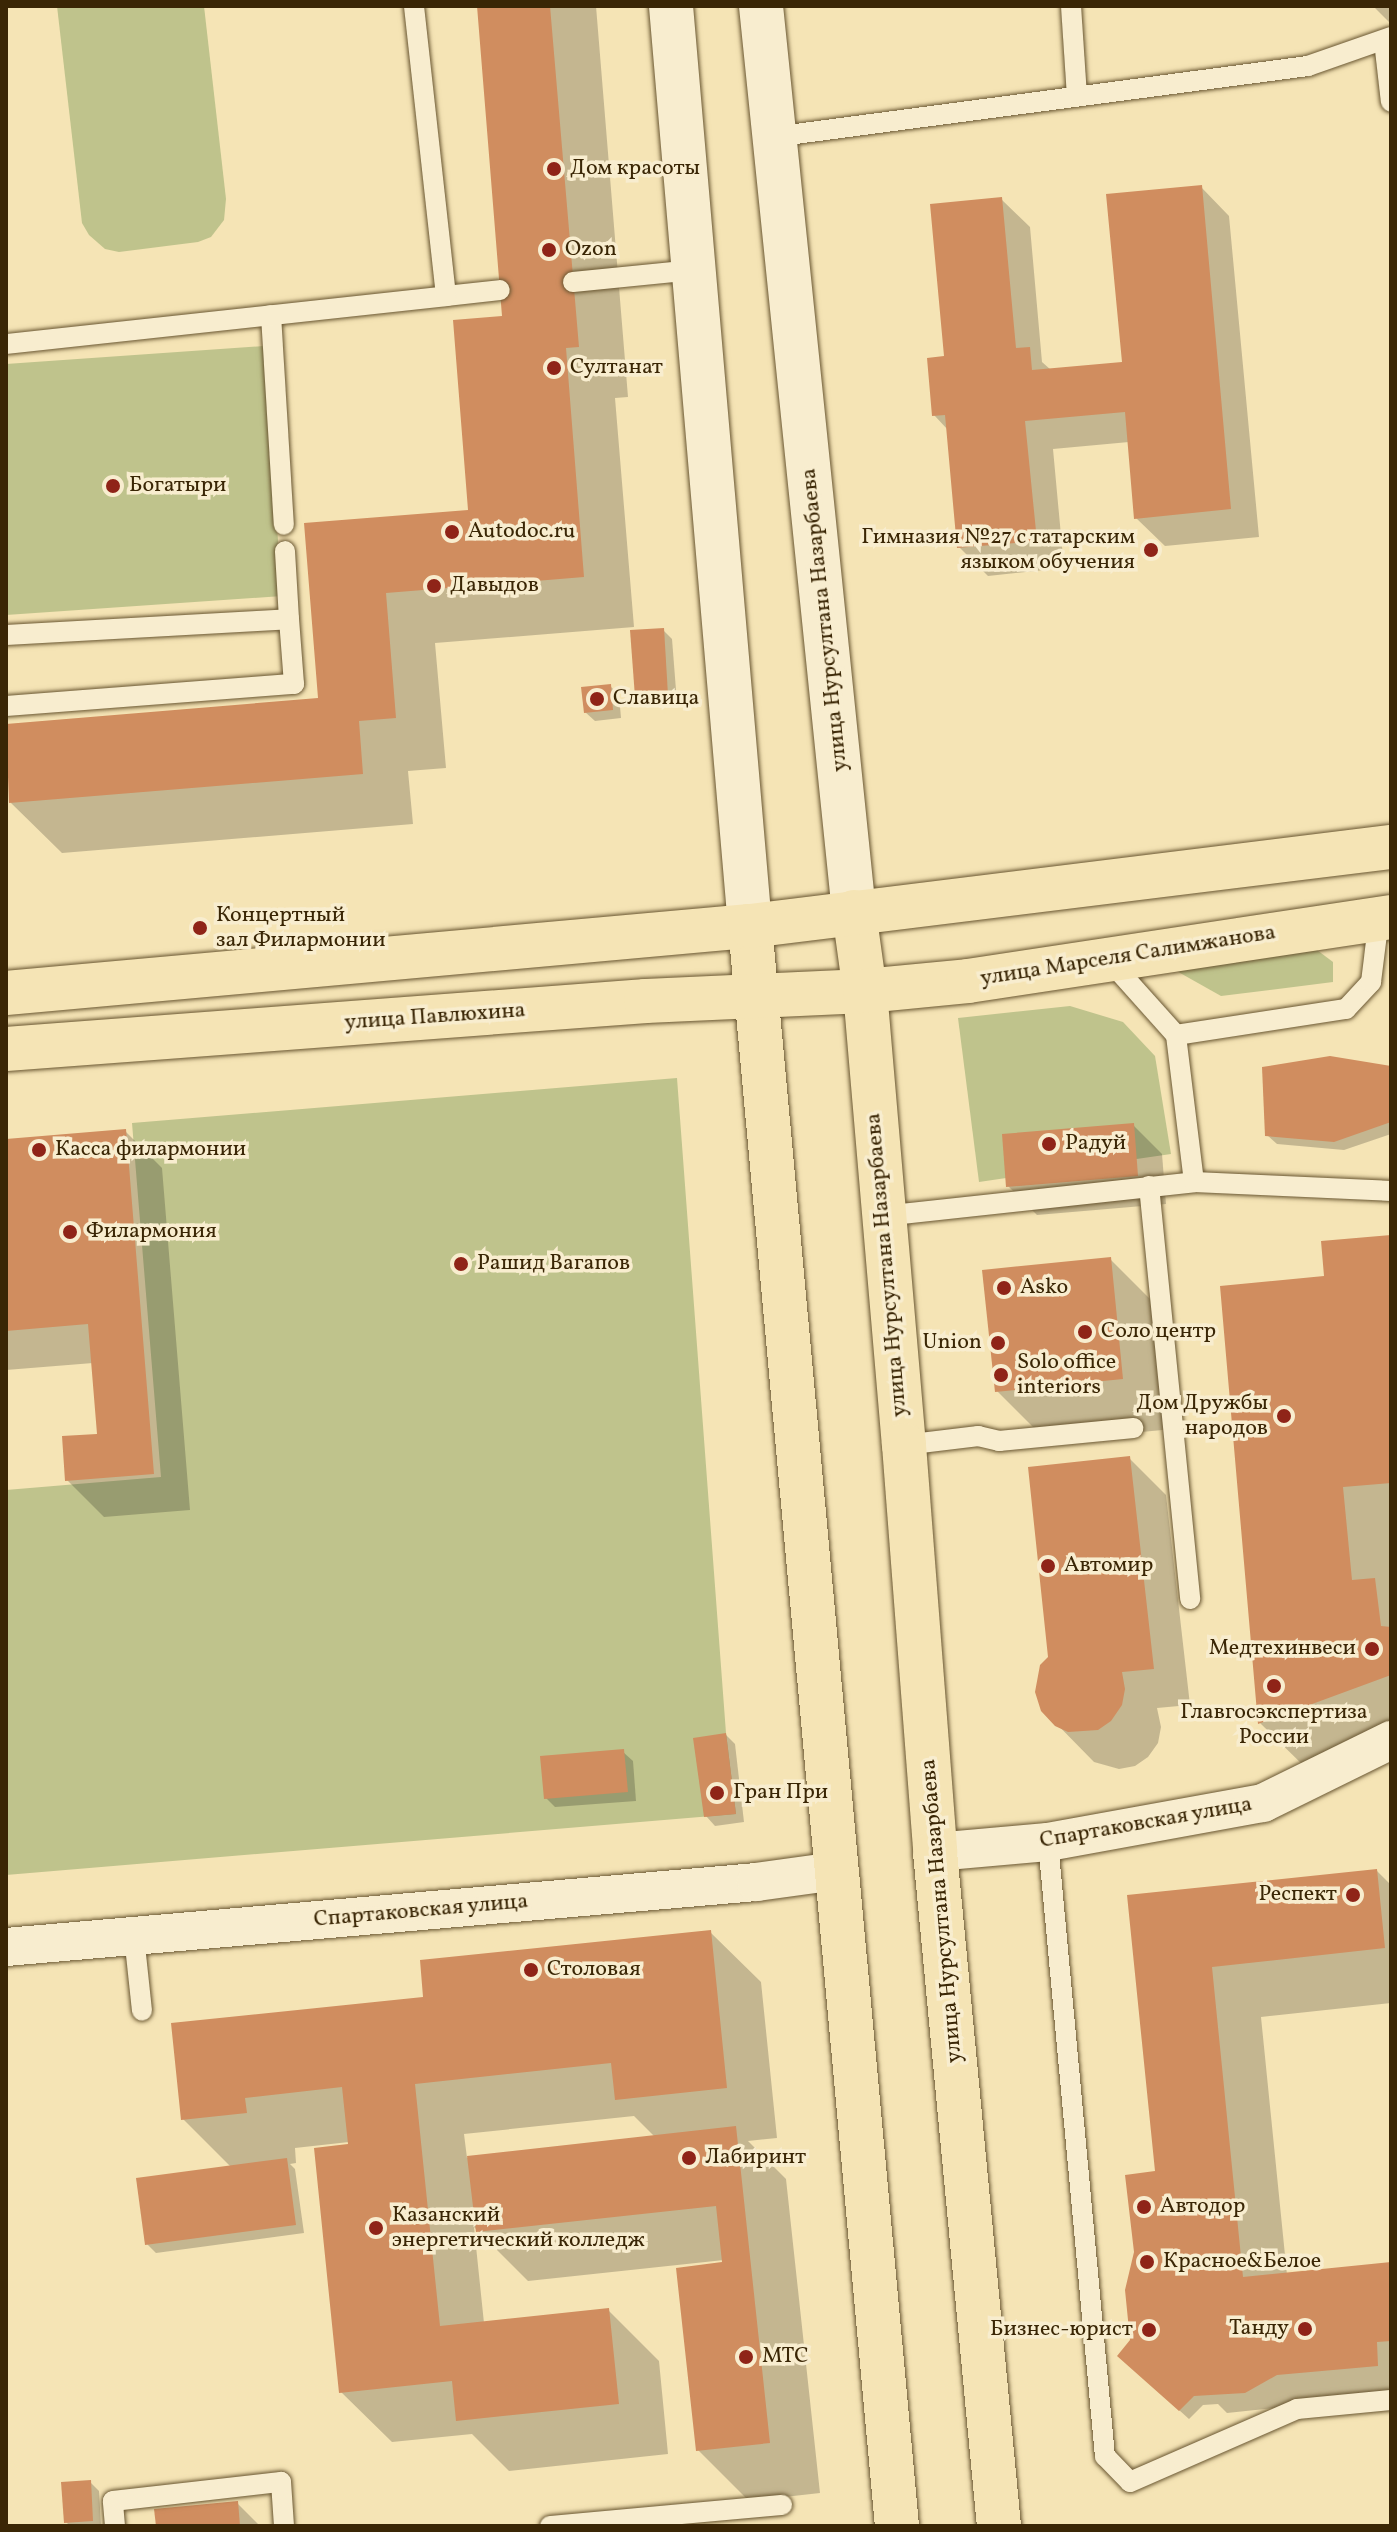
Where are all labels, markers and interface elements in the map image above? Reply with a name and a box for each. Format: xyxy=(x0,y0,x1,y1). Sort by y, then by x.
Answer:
place label: Дом красоты xyxy=(570,156,700,182)
marker: Дом красоты xyxy=(545,160,563,178)
place label: Ozon xyxy=(565,237,617,263)
marker: Ozon xyxy=(540,241,558,259)
place label: Султанат xyxy=(570,355,663,381)
marker: Султанат xyxy=(545,359,563,377)
street label: улица Нурсултана Назарбаева xyxy=(796,467,854,773)
place label: Богатыри xyxy=(129,473,226,499)
marker: Богатыри xyxy=(104,477,122,495)
place label: Autodoc.ru xyxy=(468,519,575,545)
marker: Autodoc.ru xyxy=(443,523,461,541)
place label: Гимназия №27 с татарским языком обучения xyxy=(861,524,1135,576)
marker: Гимназия №27 с татарским языком обучения xyxy=(1142,541,1160,559)
place label: Давыдов xyxy=(450,573,539,599)
marker: Давыдов xyxy=(425,577,443,595)
place label: Славица xyxy=(613,686,699,712)
marker: Славица xyxy=(588,690,606,708)
place label: Концертный зал Филармонии xyxy=(216,902,386,954)
marker: Концертный зал Филармонии xyxy=(191,919,209,937)
street label: улица Марселя Салимжанова xyxy=(978,920,1278,992)
street label: улица Павлюхина xyxy=(344,998,526,1036)
street label: улица Нурсултана Назарбаева xyxy=(861,1112,913,1418)
place label: Радуй xyxy=(1065,1131,1126,1157)
marker: Радуй xyxy=(1040,1135,1058,1153)
place label: Касса филармонии xyxy=(55,1137,246,1163)
marker: Касса филармонии xyxy=(30,1141,48,1159)
place label: Филармония xyxy=(86,1219,217,1245)
marker: Филармония xyxy=(61,1223,79,1241)
place label: Рашид Вагапов xyxy=(477,1251,630,1277)
marker: Рашид Вагапов xyxy=(452,1255,470,1273)
place label: Asko xyxy=(1020,1275,1068,1301)
marker: Asko xyxy=(995,1279,1013,1297)
place label: Соло центр xyxy=(1101,1319,1216,1345)
marker: Соло центр xyxy=(1076,1323,1094,1341)
place label: Union xyxy=(923,1330,982,1356)
marker: Union xyxy=(989,1334,1007,1352)
place label: Solo office interiors xyxy=(1017,1349,1116,1400)
marker: Solo office interiors xyxy=(992,1366,1010,1384)
place label: Дом Дружбы народов xyxy=(1136,1390,1268,1442)
marker: Дом Дружбы народов xyxy=(1275,1407,1293,1425)
place label: Автомир xyxy=(1064,1553,1153,1579)
marker: Автомир xyxy=(1039,1557,1057,1575)
place label: Медтехинвеси xyxy=(1209,1636,1356,1662)
marker: Медтехинвеси xyxy=(1363,1640,1381,1658)
marker: Главгосэкспертиза России xyxy=(1265,1677,1283,1695)
place label: Главгосэкспертиза России xyxy=(1180,1699,1368,1750)
street label: улица Нурсултана Назарбаева xyxy=(916,1758,968,2064)
place label: Гран При xyxy=(733,1780,828,1806)
marker: Гран При xyxy=(708,1784,726,1802)
street label: Спартаковская улица xyxy=(1037,1791,1255,1855)
place label: Респект xyxy=(1258,1882,1337,1908)
marker: Респект xyxy=(1344,1886,1362,1904)
street label: Спартаковская улица xyxy=(312,1888,530,1934)
place label: Столовая xyxy=(547,1957,641,1983)
marker: Столовая xyxy=(522,1961,540,1979)
place label: Лабиринт xyxy=(705,2145,806,2171)
marker: Лабиринт xyxy=(680,2149,698,2167)
place label: Автодор xyxy=(1160,2194,1245,2220)
marker: Автодор xyxy=(1135,2198,1153,2216)
place label: Казанский энергетический колледж xyxy=(392,2202,645,2254)
marker: Казанский энергетический колледж xyxy=(367,2219,385,2237)
place label: Красное&Белое xyxy=(1163,2249,1321,2275)
marker: Красное&Белое xyxy=(1138,2253,1156,2271)
place label: Танду xyxy=(1229,2316,1289,2342)
place label: Бизнес-юрист xyxy=(990,2317,1133,2343)
marker: Танду xyxy=(1296,2320,1314,2338)
marker: Бизнес-юрист xyxy=(1140,2321,1158,2339)
place label: МТС xyxy=(762,2344,809,2370)
marker: МТС xyxy=(737,2348,755,2366)

